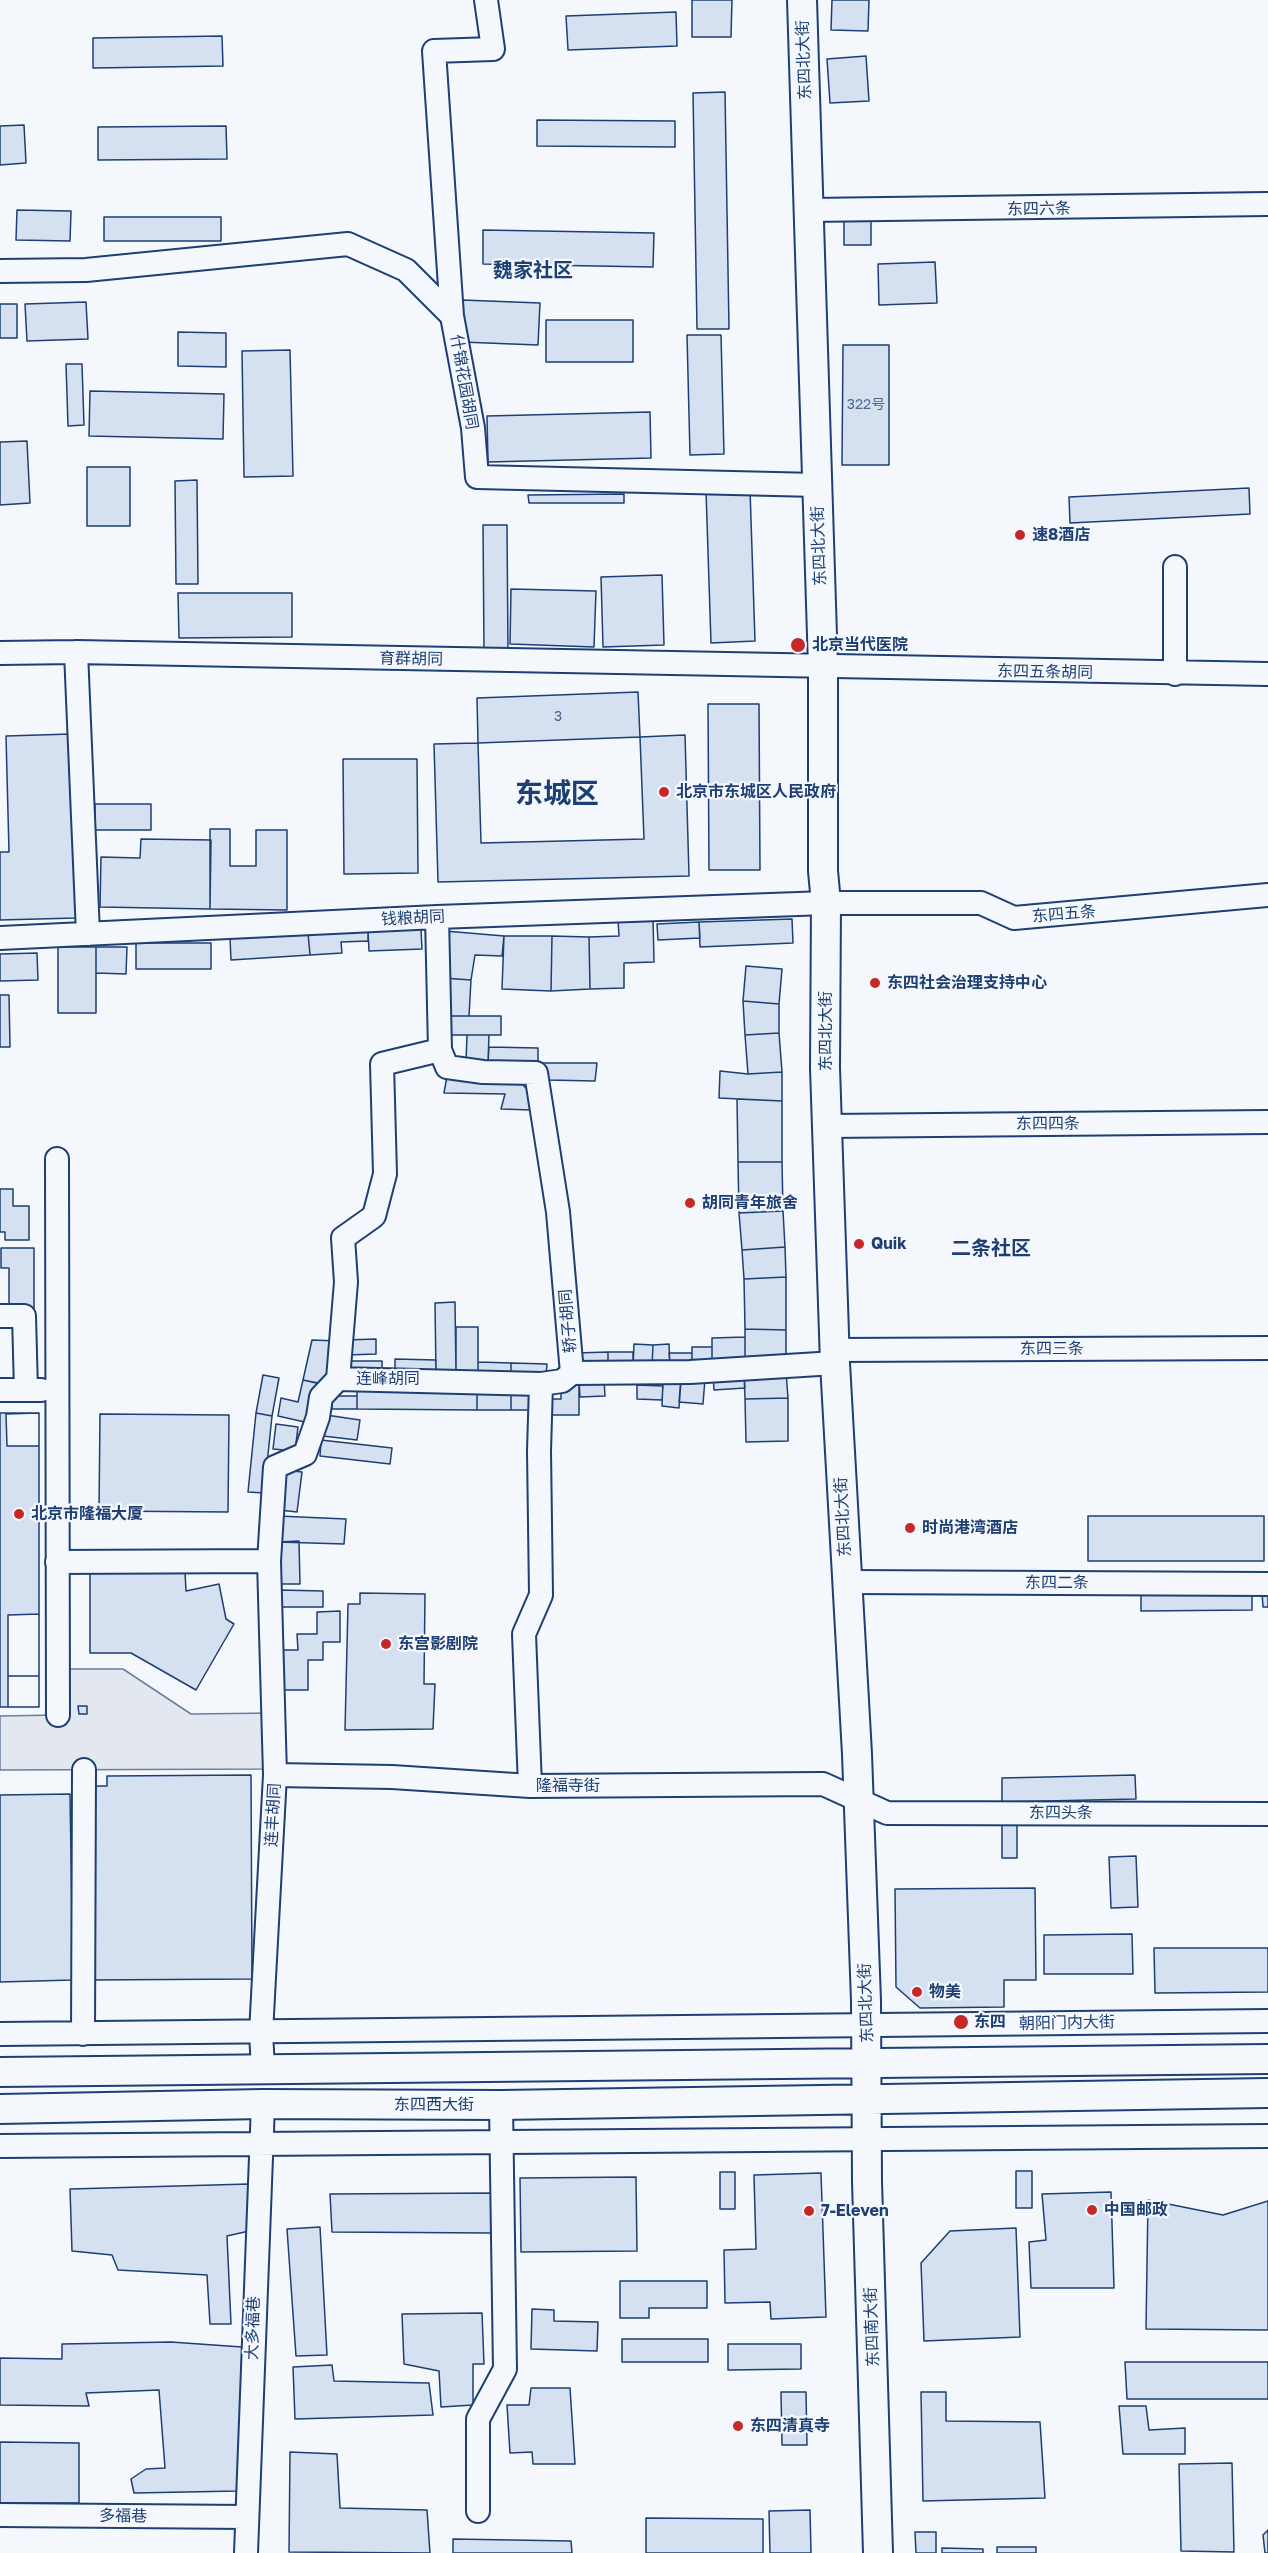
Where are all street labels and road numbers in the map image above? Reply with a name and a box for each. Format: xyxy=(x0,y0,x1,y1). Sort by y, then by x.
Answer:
street label: 东四北大街 xyxy=(793,20,815,100)
street label: 东四六条 xyxy=(1007,199,1071,219)
street label: 什锦花园胡同 xyxy=(446,333,482,431)
street label: 东四北大街 xyxy=(808,506,830,586)
street label: 育群胡同 xyxy=(379,649,443,669)
street label: 东四五条胡同 xyxy=(997,662,1093,682)
street label: 东四五条 xyxy=(1031,902,1097,926)
street label: 钱粮胡同 xyxy=(381,907,445,929)
street label: 东四北大街 xyxy=(816,991,836,1071)
street label: 东四四条 xyxy=(1016,1114,1080,1134)
street label: 轿子胡同 xyxy=(556,1288,580,1354)
street label: 东四三条 xyxy=(1020,1339,1084,1359)
street label: 连峰胡同 xyxy=(356,1369,420,1389)
street label: 东四北大街 xyxy=(831,1477,855,1557)
street label: 东四二条 xyxy=(1025,1573,1089,1593)
street label: 隆福寺街 xyxy=(536,1776,600,1796)
street label: 连丰胡同 xyxy=(262,1783,284,1847)
street label: 东四头条 xyxy=(1029,1803,1093,1823)
street label: 东四北大街 xyxy=(855,1963,877,2043)
street label: 朝阳门内大街 xyxy=(1019,2013,1115,2033)
street label: 东四西大街 xyxy=(394,2095,474,2115)
street label: 东四南大街 xyxy=(861,2287,883,2367)
street label: 大多福巷 xyxy=(242,2296,264,2360)
street label: 多福巷 xyxy=(99,2506,147,2526)

